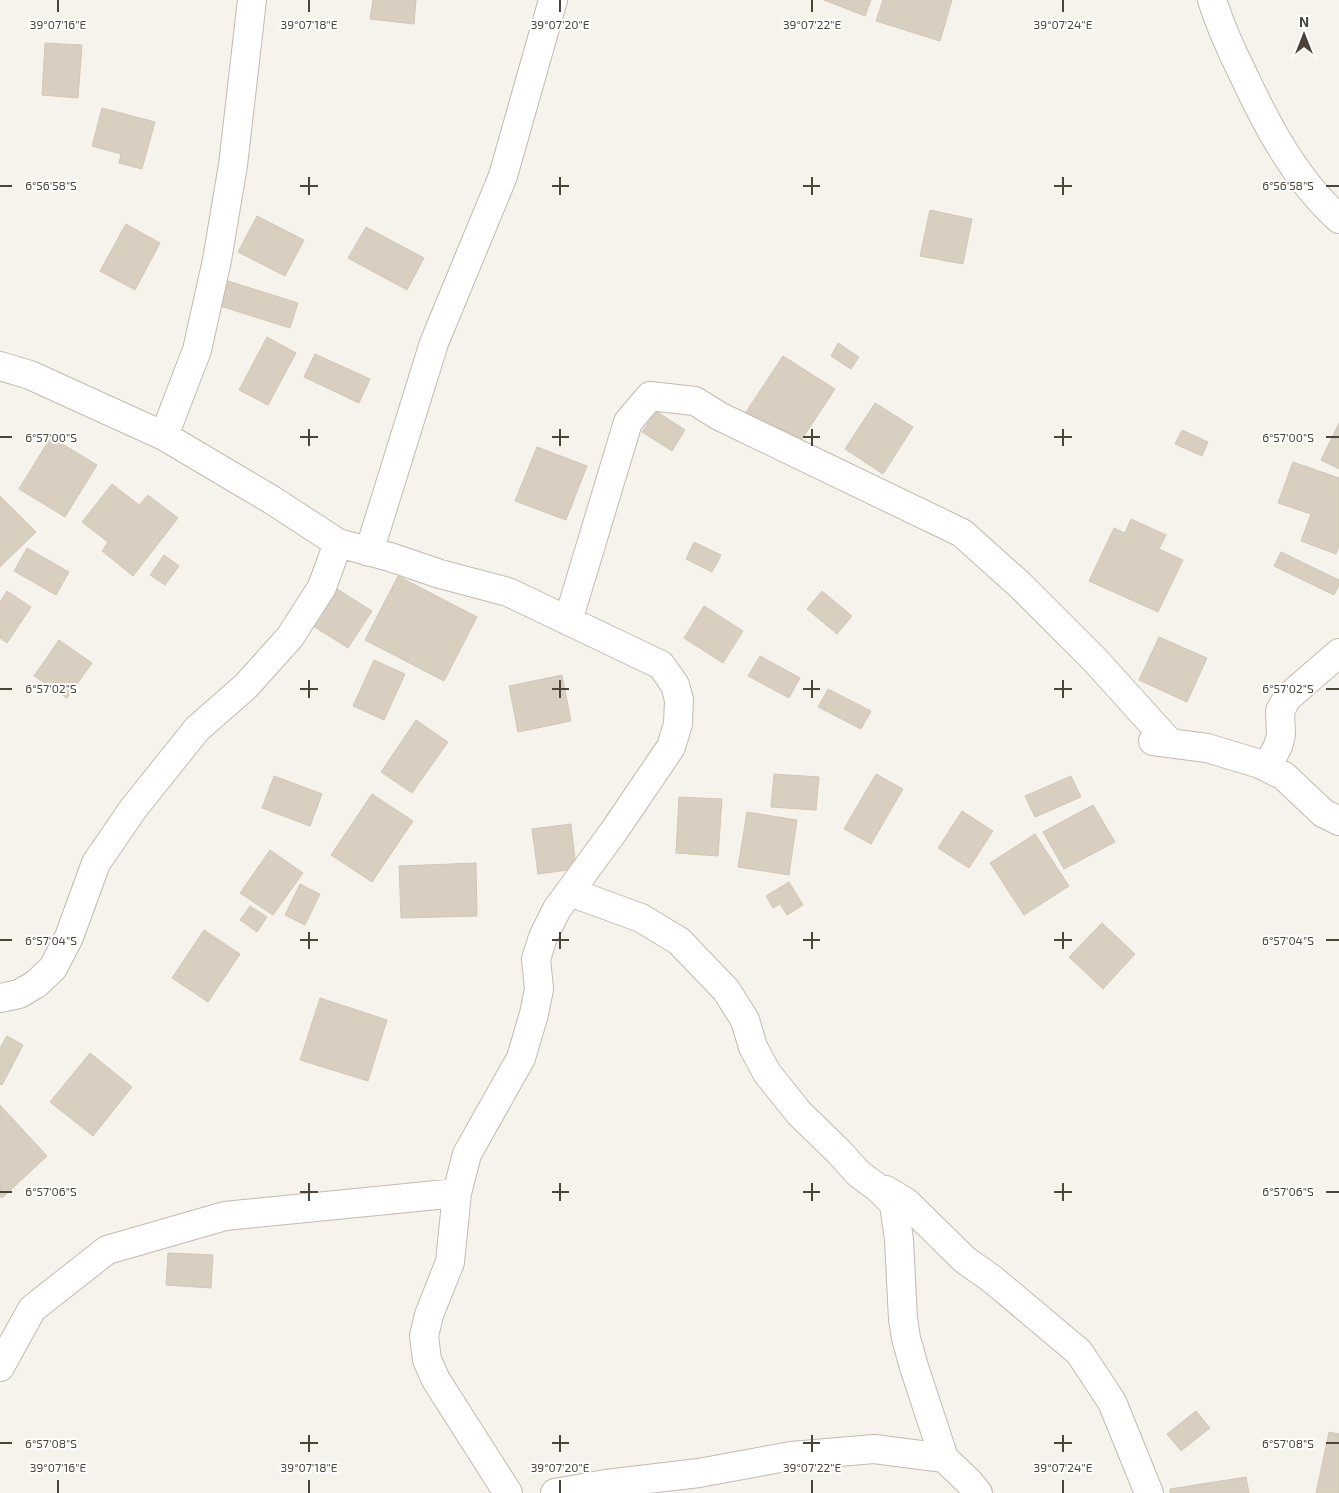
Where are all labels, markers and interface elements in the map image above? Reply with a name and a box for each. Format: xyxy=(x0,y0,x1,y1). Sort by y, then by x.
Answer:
north arrow xyxy=(1279,10,1329,60)
text: N xyxy=(1299,13,1309,30)
text: 39°07'16"E xyxy=(30,17,86,31)
text: 39°07'18"E xyxy=(281,17,338,31)
text: 39°07'20"E xyxy=(531,17,590,31)
text: 39°07'22"E xyxy=(783,17,841,31)
text: 39°07'24"E xyxy=(1034,17,1093,31)
text: 6°56'58"S xyxy=(25,178,77,192)
text: 6°56'58"S xyxy=(1262,178,1314,192)
text: 6°57'00"S xyxy=(25,430,77,444)
text: 6°57'00"S xyxy=(1262,430,1314,444)
text: 6°57'02"S xyxy=(25,681,77,695)
text: 6°57'02"S xyxy=(1262,681,1314,695)
text: 6°57'04"S xyxy=(25,933,77,947)
text: 6°57'04"S xyxy=(1262,933,1314,947)
text: 6°57'06"S xyxy=(25,1184,77,1198)
text: 6°57'06"S xyxy=(1262,1184,1314,1198)
text: 6°57'08"S xyxy=(25,1436,77,1450)
text: 6°57'08"S xyxy=(1262,1436,1314,1450)
text: 39°07'16"E xyxy=(30,1460,86,1474)
text: 39°07'18"E xyxy=(281,1460,338,1474)
text: 39°07'20"E xyxy=(531,1460,590,1474)
text: 39°07'22"E xyxy=(783,1460,841,1474)
text: 39°07'24"E xyxy=(1034,1460,1093,1474)

